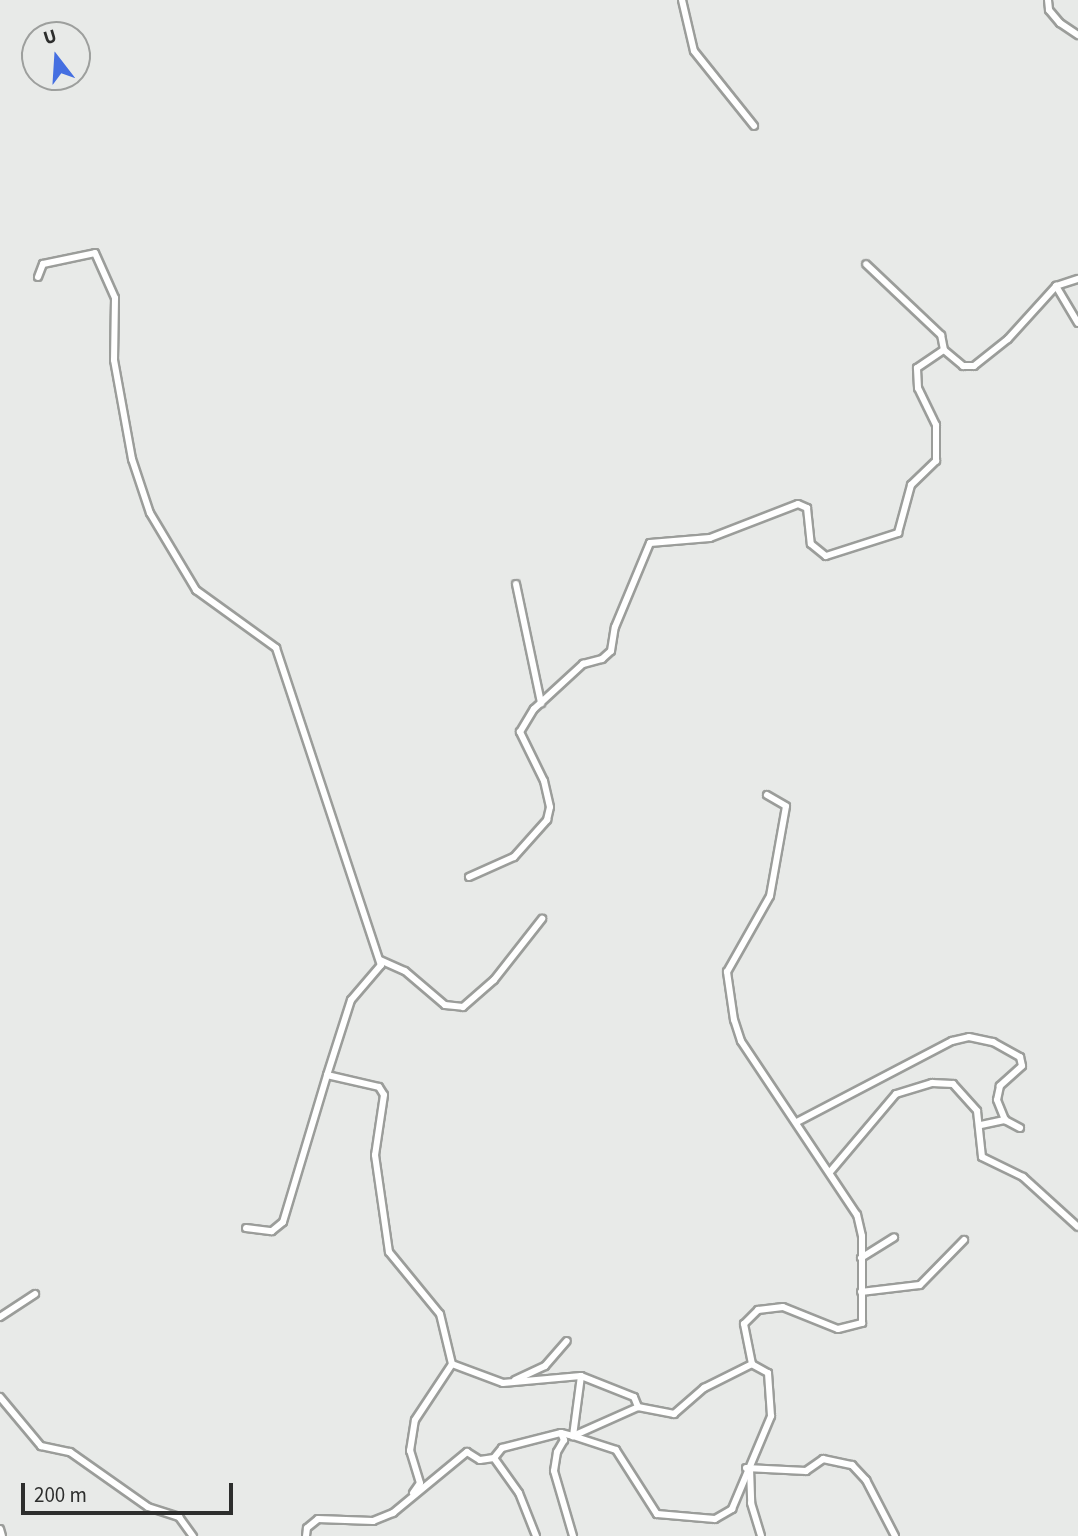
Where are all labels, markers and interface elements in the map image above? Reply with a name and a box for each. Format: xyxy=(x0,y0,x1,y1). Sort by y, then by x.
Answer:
north arrow xyxy=(21,21,91,91)
text: U xyxy=(40,23,60,52)
scale bar xyxy=(24,1470,236,1514)
text: 200 m xyxy=(34,1480,87,1510)

